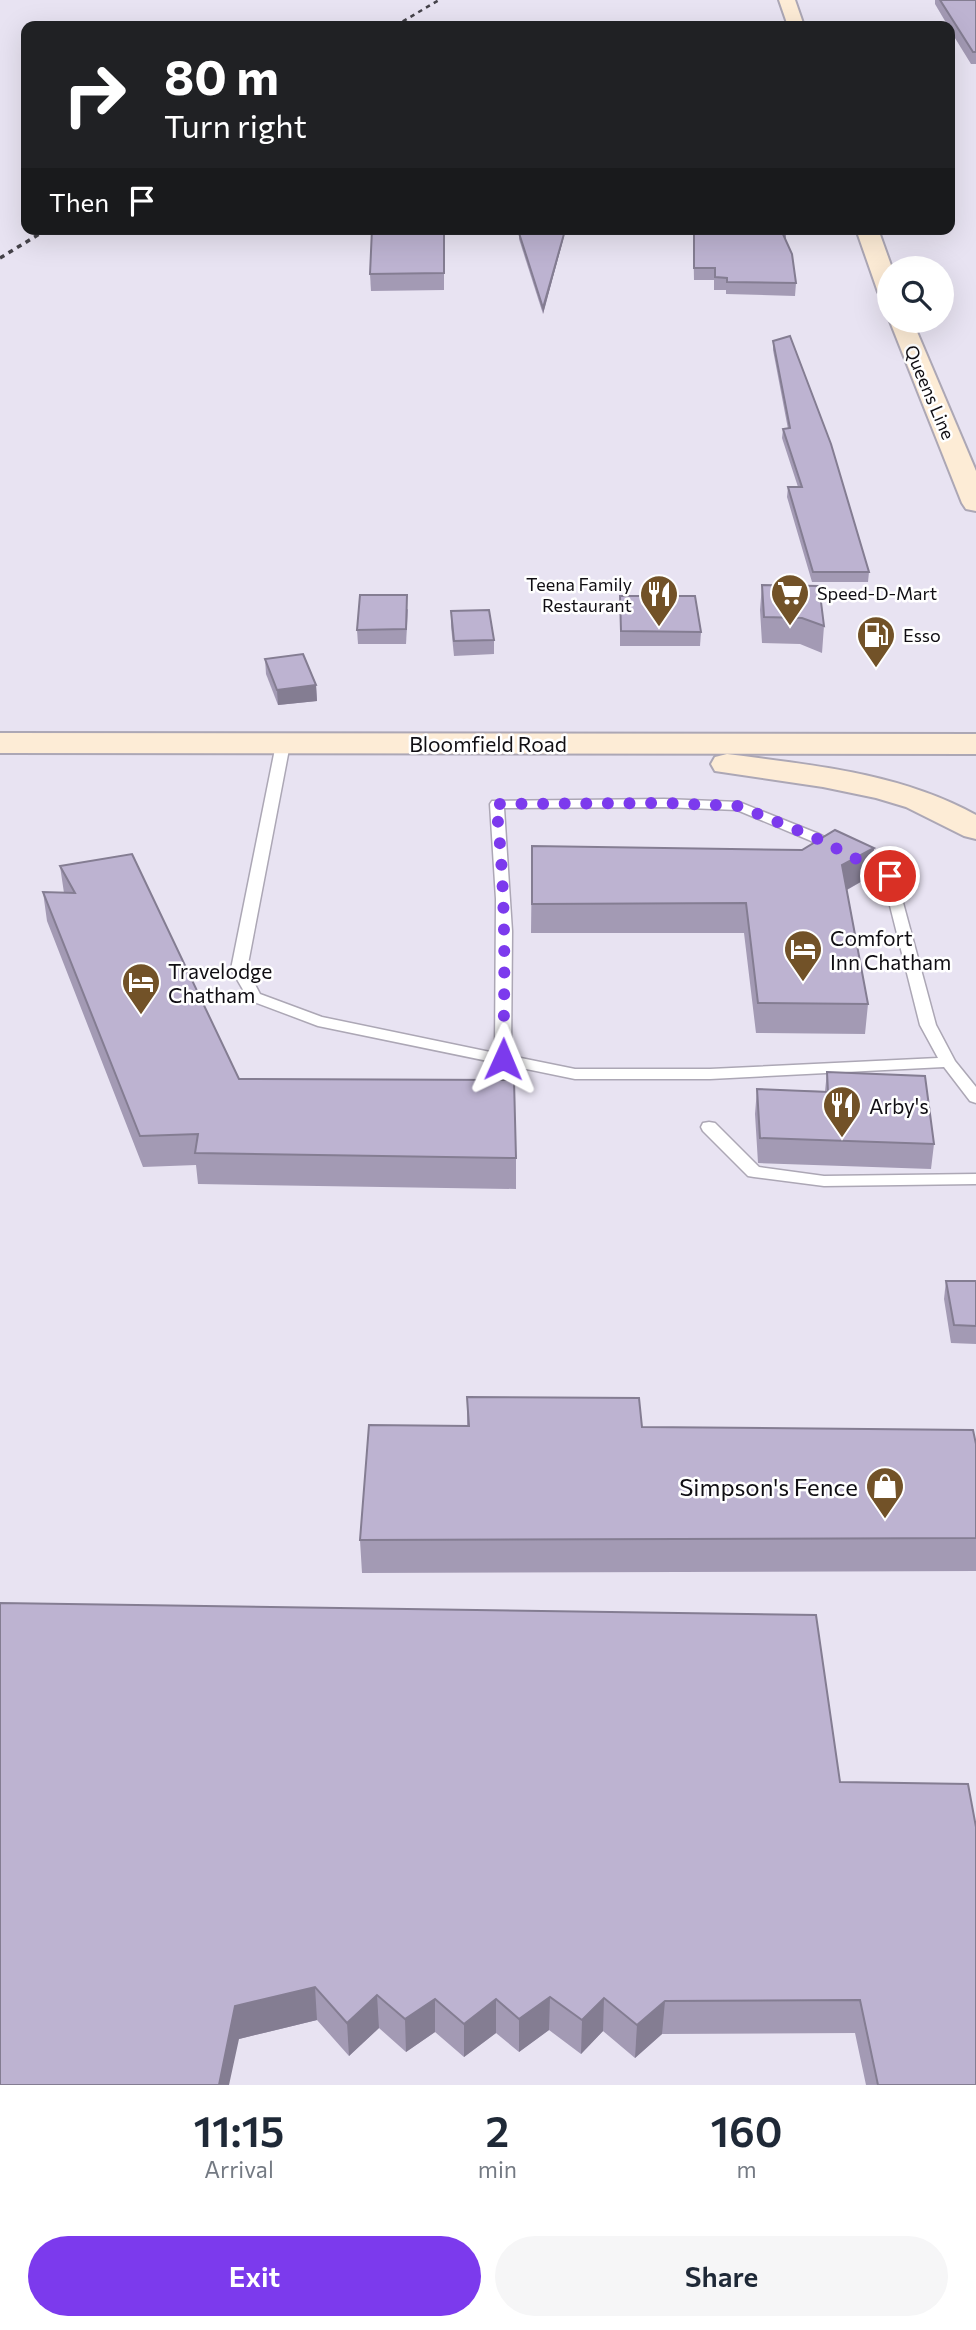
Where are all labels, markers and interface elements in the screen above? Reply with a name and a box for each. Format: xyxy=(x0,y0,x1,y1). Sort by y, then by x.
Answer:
text: 80 m xyxy=(164,45,279,105)
icon: right xyxy=(49,49,140,140)
text: Turn right xyxy=(164,105,307,145)
icon: arrive xyxy=(123,182,161,220)
text: Then xyxy=(49,186,109,217)
map controls xyxy=(877,256,954,333)
button: search xyxy=(877,256,954,333)
street label: Queens Line xyxy=(900,341,960,443)
supermarket icon: Speed-D-Mart xyxy=(769,572,811,627)
place label: Teena Family Restaurant xyxy=(526,573,632,616)
restaurant icon: Teena Family Restaurant xyxy=(638,573,680,628)
place label: Speed-D-Mart xyxy=(817,582,937,604)
fuel station icon: Esso xyxy=(855,614,897,669)
place label: Esso xyxy=(903,624,941,646)
street label: Bloomfield Road xyxy=(409,731,567,756)
pin xyxy=(860,846,920,906)
icon: arrive xyxy=(871,857,909,895)
place label: Comfort Inn Chatham xyxy=(830,925,951,974)
hotel icon: Comfort Inn Chatham xyxy=(782,928,824,983)
place label: Travelodge Chatham xyxy=(168,958,272,1007)
hotel icon: Travelodge Chatham xyxy=(120,961,162,1016)
position arrow xyxy=(466,1022,540,1096)
restaurant icon: Arby's xyxy=(821,1084,863,1139)
place label: Arby's xyxy=(869,1093,929,1118)
shop icon: Simpson's Fence xyxy=(864,1465,906,1520)
place label: Simpson's Fence xyxy=(679,1472,858,1501)
text: 11:15 xyxy=(193,2104,284,2156)
text: 2 xyxy=(486,2104,509,2156)
text: 160 xyxy=(710,2104,783,2156)
text: Arrival xyxy=(204,2155,274,2183)
text: min xyxy=(478,2155,517,2183)
text: m xyxy=(736,2155,757,2183)
button: Exit xyxy=(28,2236,481,2316)
button: Share xyxy=(495,2236,948,2316)

